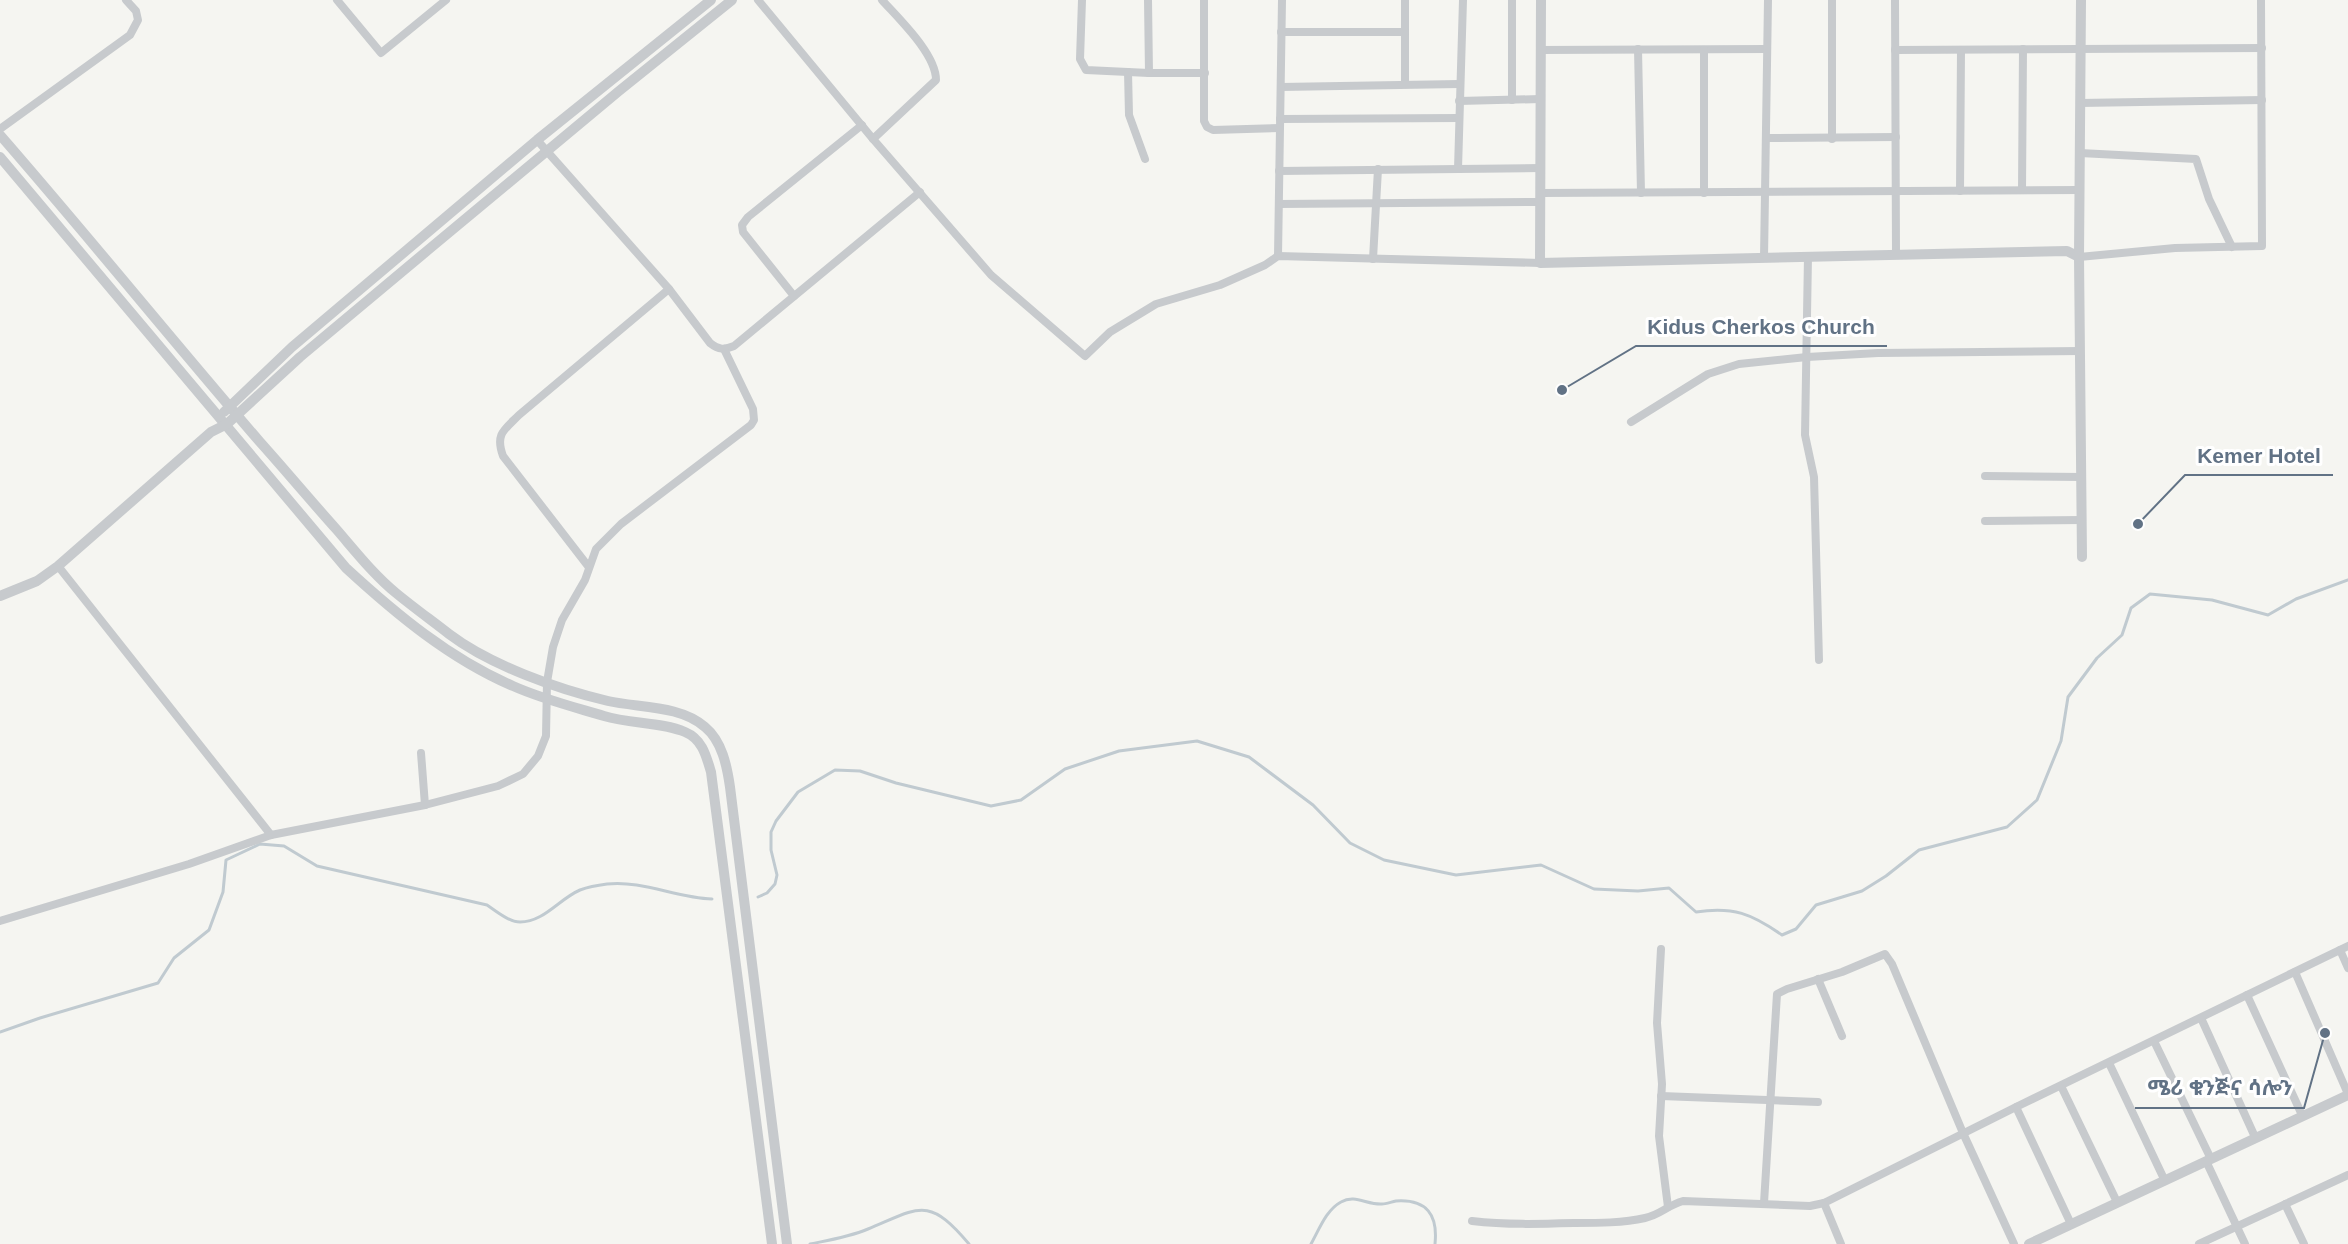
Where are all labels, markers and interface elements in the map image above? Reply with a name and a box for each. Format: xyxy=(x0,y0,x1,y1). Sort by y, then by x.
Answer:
callout: Kidus Cherkos Church xyxy=(1636,307,1887,346)
text: Kidus Cherkos Church xyxy=(1647,315,1875,338)
callout: Kemer Hotel xyxy=(2185,436,2333,475)
text: Kemer Hotel xyxy=(2197,444,2321,467)
callout: ሜሪ ቁንጅና ሳሎን xyxy=(2135,1069,2304,1108)
text: ሜሪ ቁንጅና ሳሎን xyxy=(2147,1076,2293,1099)

